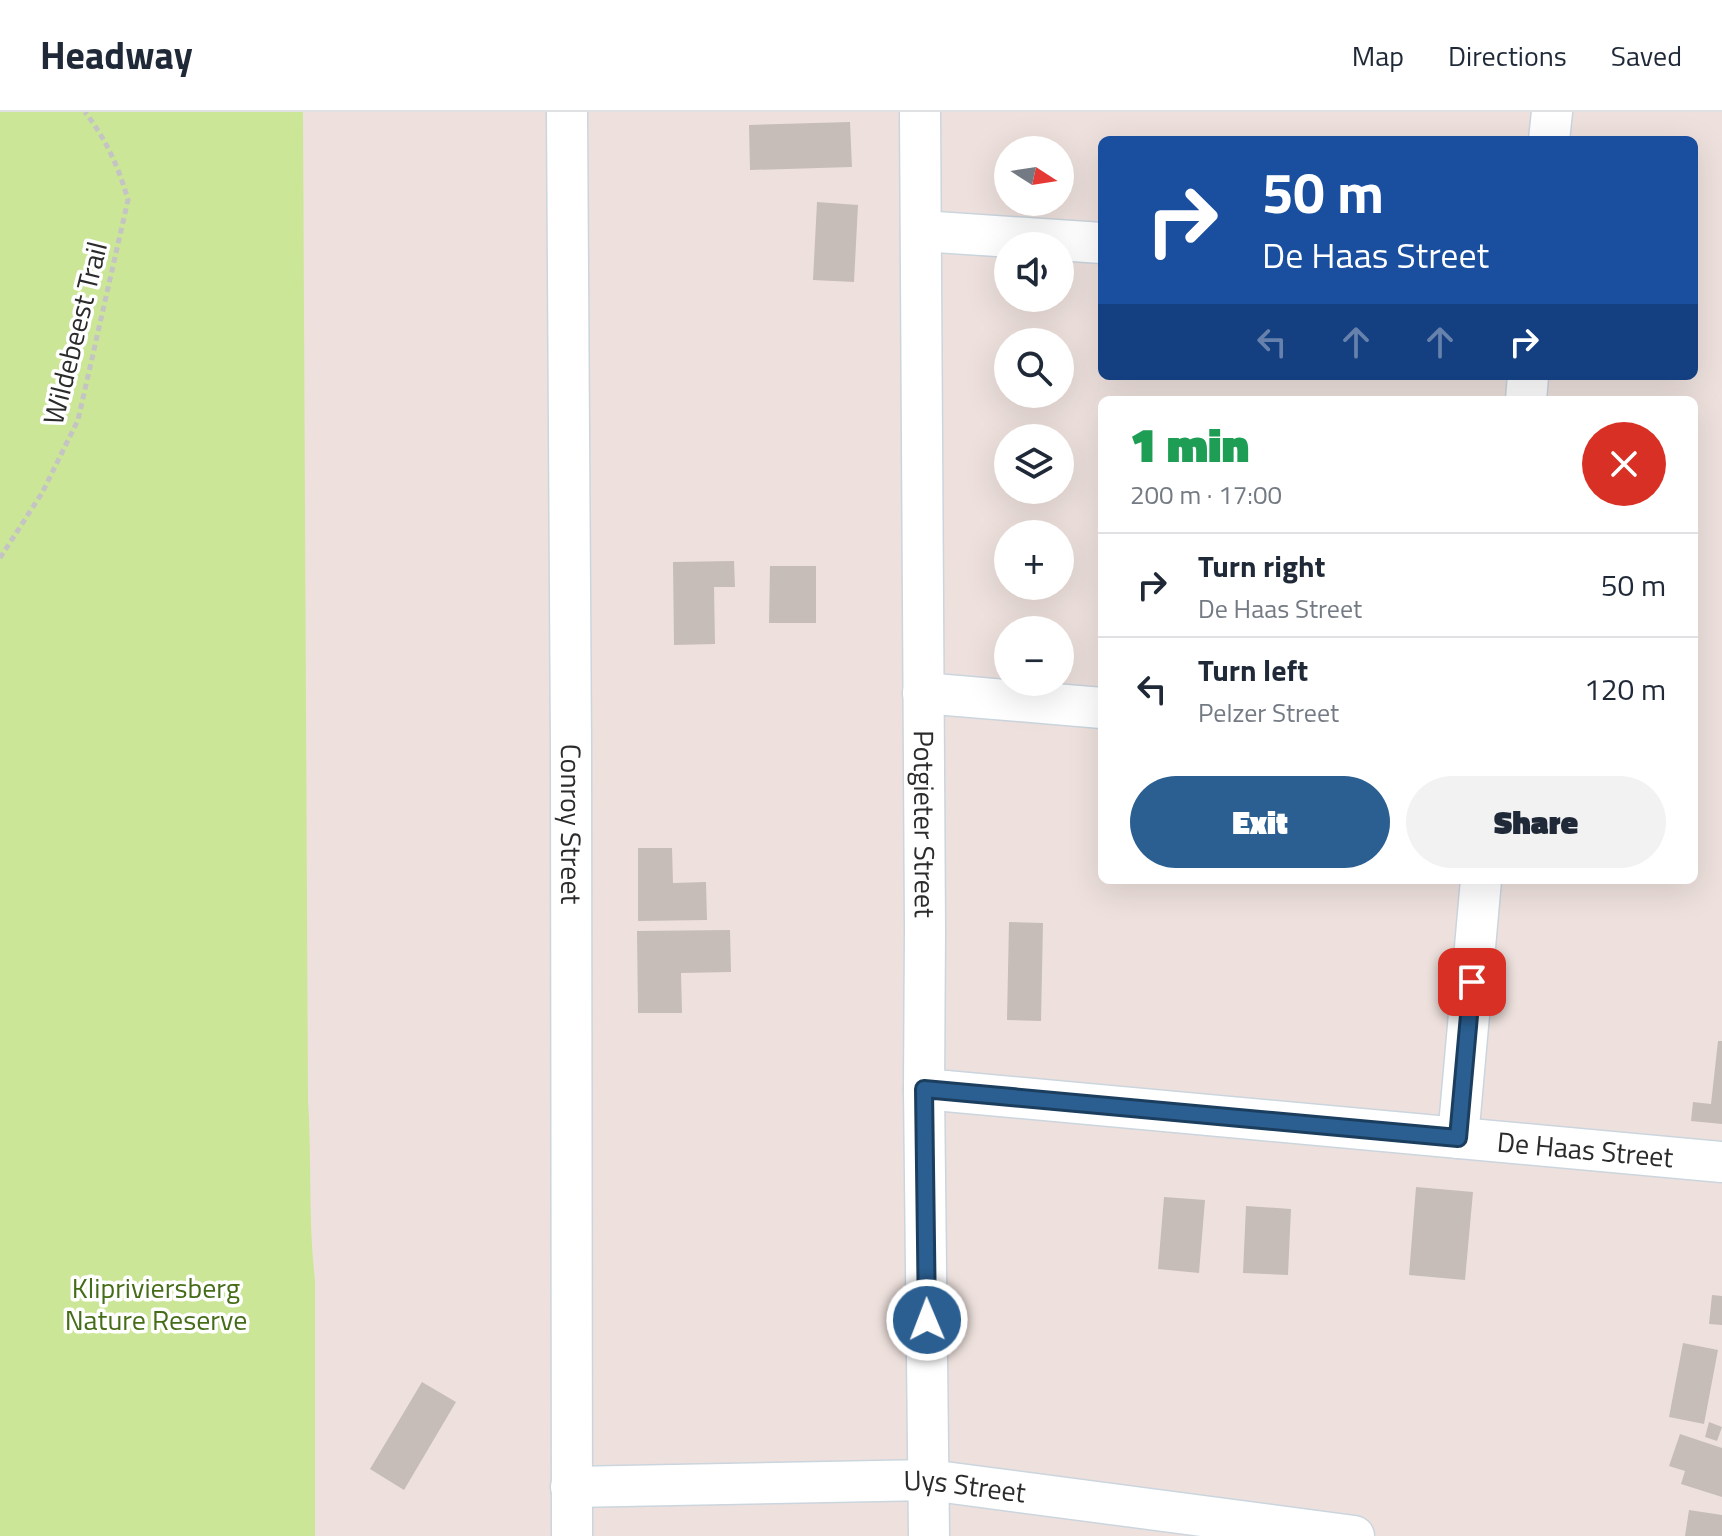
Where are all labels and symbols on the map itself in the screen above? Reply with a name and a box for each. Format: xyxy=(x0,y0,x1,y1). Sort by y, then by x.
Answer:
north arrow xyxy=(994,136,1074,216)
street label: Wildebeest Trail xyxy=(31,237,118,429)
street label: Potgieter Street xyxy=(903,730,947,918)
street label: Conroy Street xyxy=(550,744,593,905)
pin xyxy=(1438,948,1506,1016)
street label: De Haas Street xyxy=(1495,1120,1675,1178)
park label: Klipriviersberg Nature Reserve xyxy=(65,1266,247,1341)
position arrow xyxy=(885,1278,969,1362)
street label: Uys Street xyxy=(903,1458,1029,1514)

